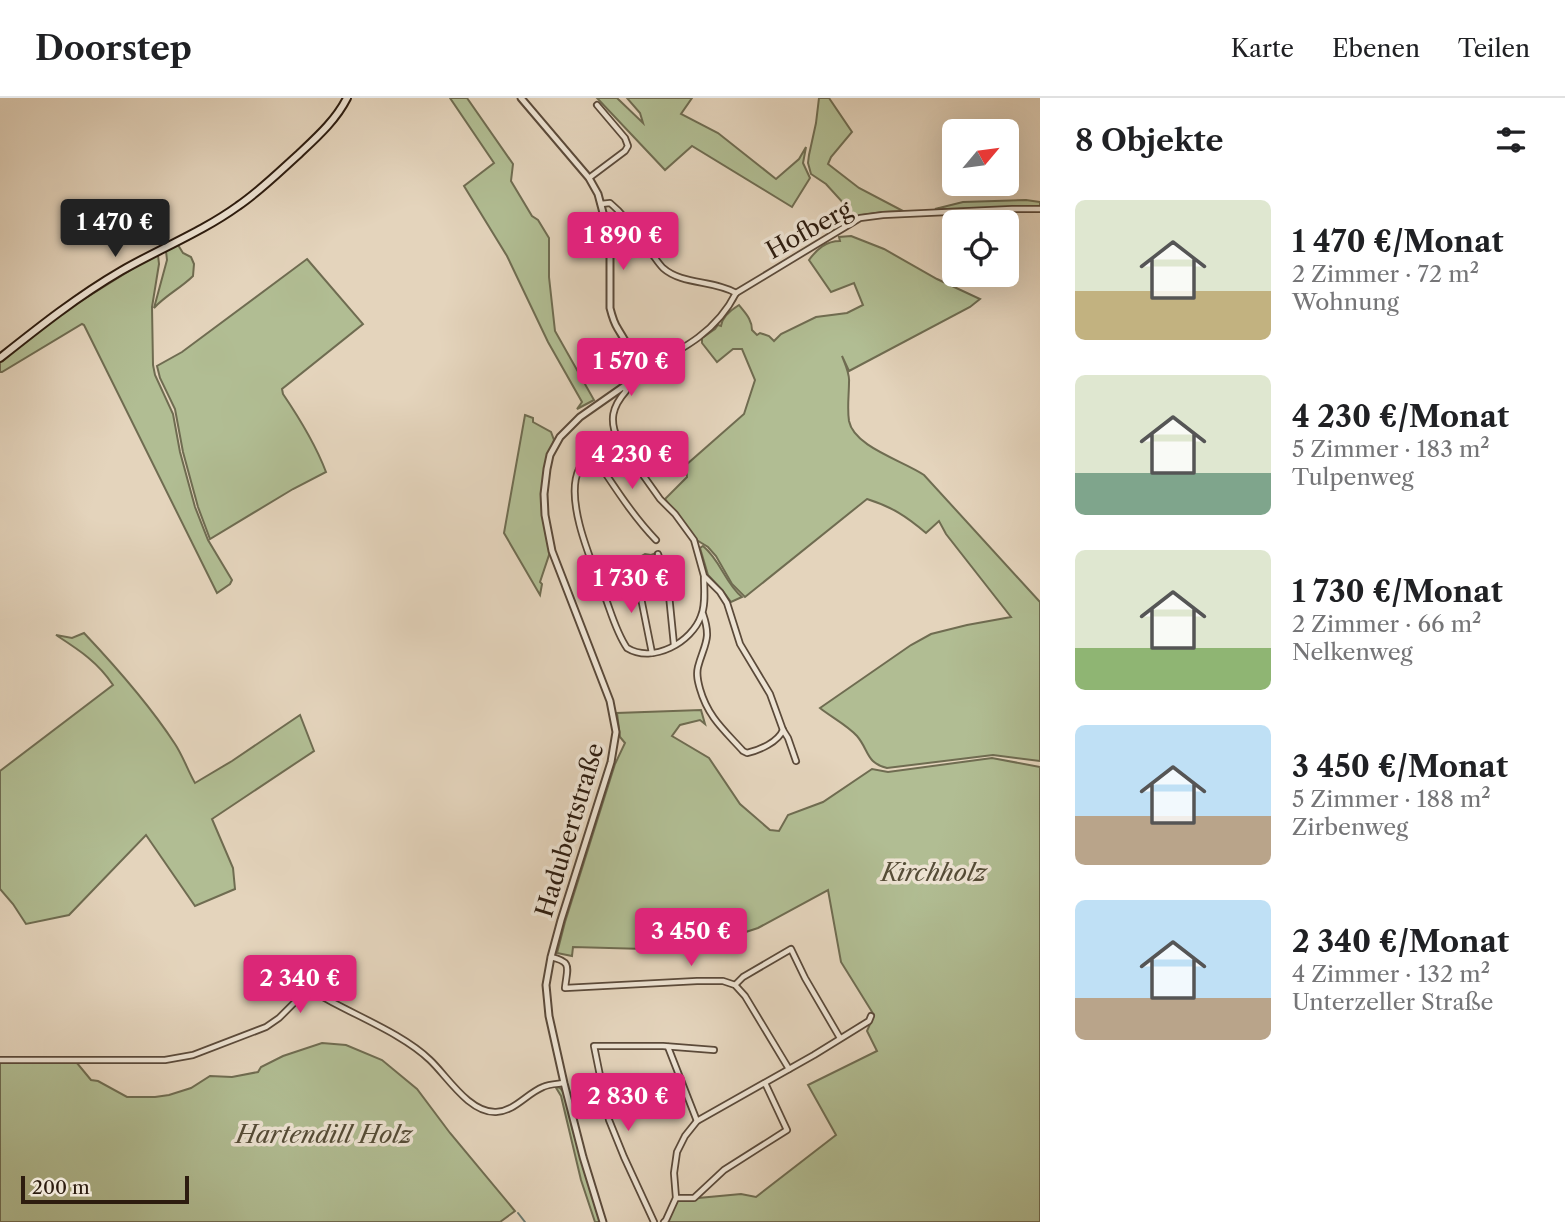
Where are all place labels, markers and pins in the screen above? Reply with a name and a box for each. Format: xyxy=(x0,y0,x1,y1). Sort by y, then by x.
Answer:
pin: 1 470 € xyxy=(50,200,180,259)
pin: 1 890 € xyxy=(558,212,688,272)
pin: 1 570 € xyxy=(566,338,696,398)
pin: 4 230 € xyxy=(567,432,697,491)
pin: 1 730 € xyxy=(566,556,696,615)
pin: 3 450 € xyxy=(626,908,756,968)
pin: 2 340 € xyxy=(235,956,365,1015)
pin: 2 830 € xyxy=(563,1074,693,1133)

